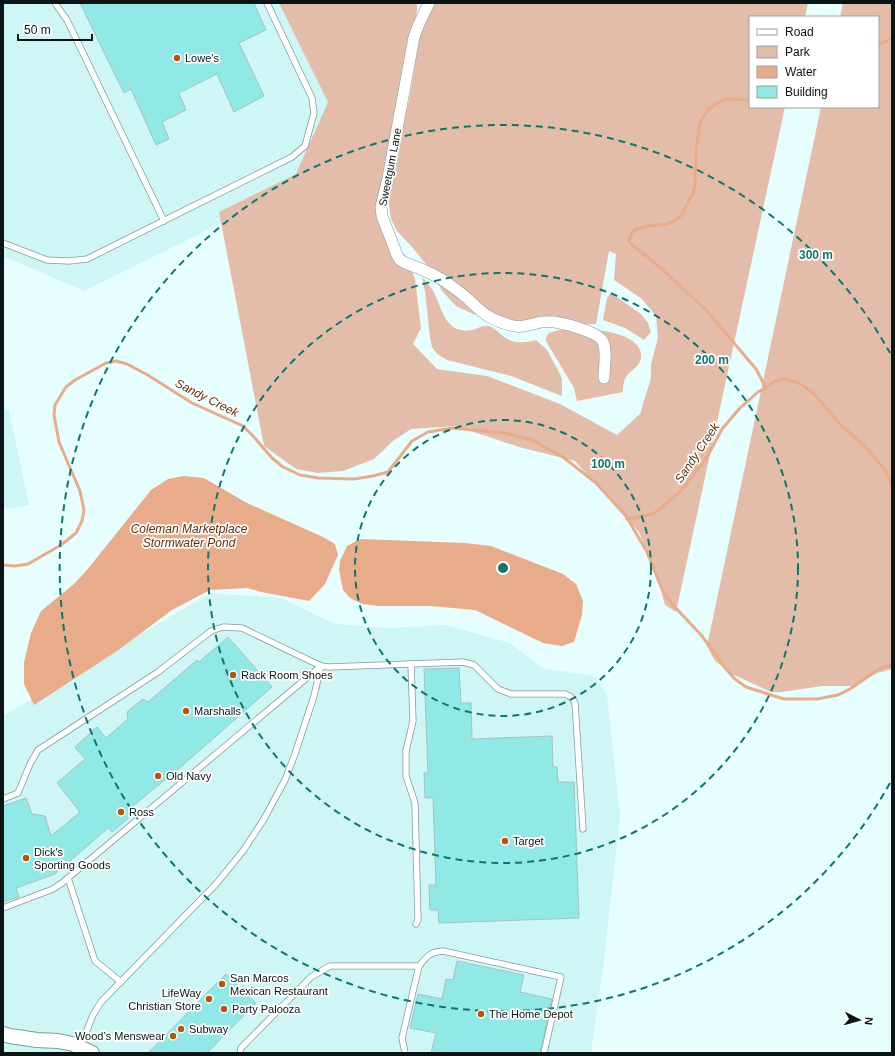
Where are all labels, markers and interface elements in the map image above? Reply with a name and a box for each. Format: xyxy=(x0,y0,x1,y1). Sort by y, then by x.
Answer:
scale bar xyxy=(18,16,92,42)
legend xyxy=(749,16,879,108)
text: 50 m xyxy=(24,23,51,37)
text: Road xyxy=(785,25,814,39)
text: Park xyxy=(785,45,811,59)
place label: Lowe's xyxy=(185,52,219,64)
marker: Lowe's xyxy=(172,53,182,63)
text: Water xyxy=(785,65,817,79)
text: Building xyxy=(785,85,828,99)
street label: Sweetgum Lane xyxy=(377,127,403,207)
text: 300 m xyxy=(799,248,833,262)
text: 200 m xyxy=(695,353,729,367)
water label: Sandy Creek xyxy=(173,376,242,420)
water label: Sandy Creek xyxy=(672,420,723,486)
text: 100 m xyxy=(591,457,625,471)
water label: Coleman Marketplace Stormwater Pond xyxy=(131,522,248,550)
centre of rings xyxy=(496,561,510,575)
place label: Rack Room Shoes xyxy=(241,669,333,681)
marker: Rack Room Shoes xyxy=(228,670,238,680)
place label: Marshalls xyxy=(194,705,242,717)
marker: Marshalls xyxy=(181,706,191,716)
place label: Old Navy xyxy=(166,770,212,782)
marker: Old Navy xyxy=(153,771,163,781)
place label: Ross xyxy=(129,806,155,818)
marker: Ross xyxy=(116,807,126,817)
place label: Target xyxy=(513,835,544,847)
marker: Target xyxy=(500,836,510,846)
place label: Dick's Sporting Goods xyxy=(34,846,111,871)
marker: Dick's Sporting Goods xyxy=(21,853,31,863)
place label: San Marcos Mexican Restaurant xyxy=(230,972,328,997)
marker: San Marcos Mexican Restaurant xyxy=(217,979,227,989)
place label: LifeWay Christian Store xyxy=(128,987,201,1012)
marker: LifeWay Christian Store xyxy=(204,994,214,1004)
north arrow xyxy=(839,1000,879,1040)
place label: Party Palooza xyxy=(232,1003,301,1015)
marker: Party Palooza xyxy=(219,1004,229,1014)
place label: The Home Depot xyxy=(489,1008,573,1020)
marker: The Home Depot xyxy=(476,1009,486,1019)
text: N xyxy=(863,1016,875,1026)
place label: Subway xyxy=(189,1023,229,1035)
marker: Subway xyxy=(176,1024,186,1034)
place label: Wood’s Menswear xyxy=(75,1030,165,1042)
marker: Wood’s Menswear xyxy=(168,1031,178,1041)

